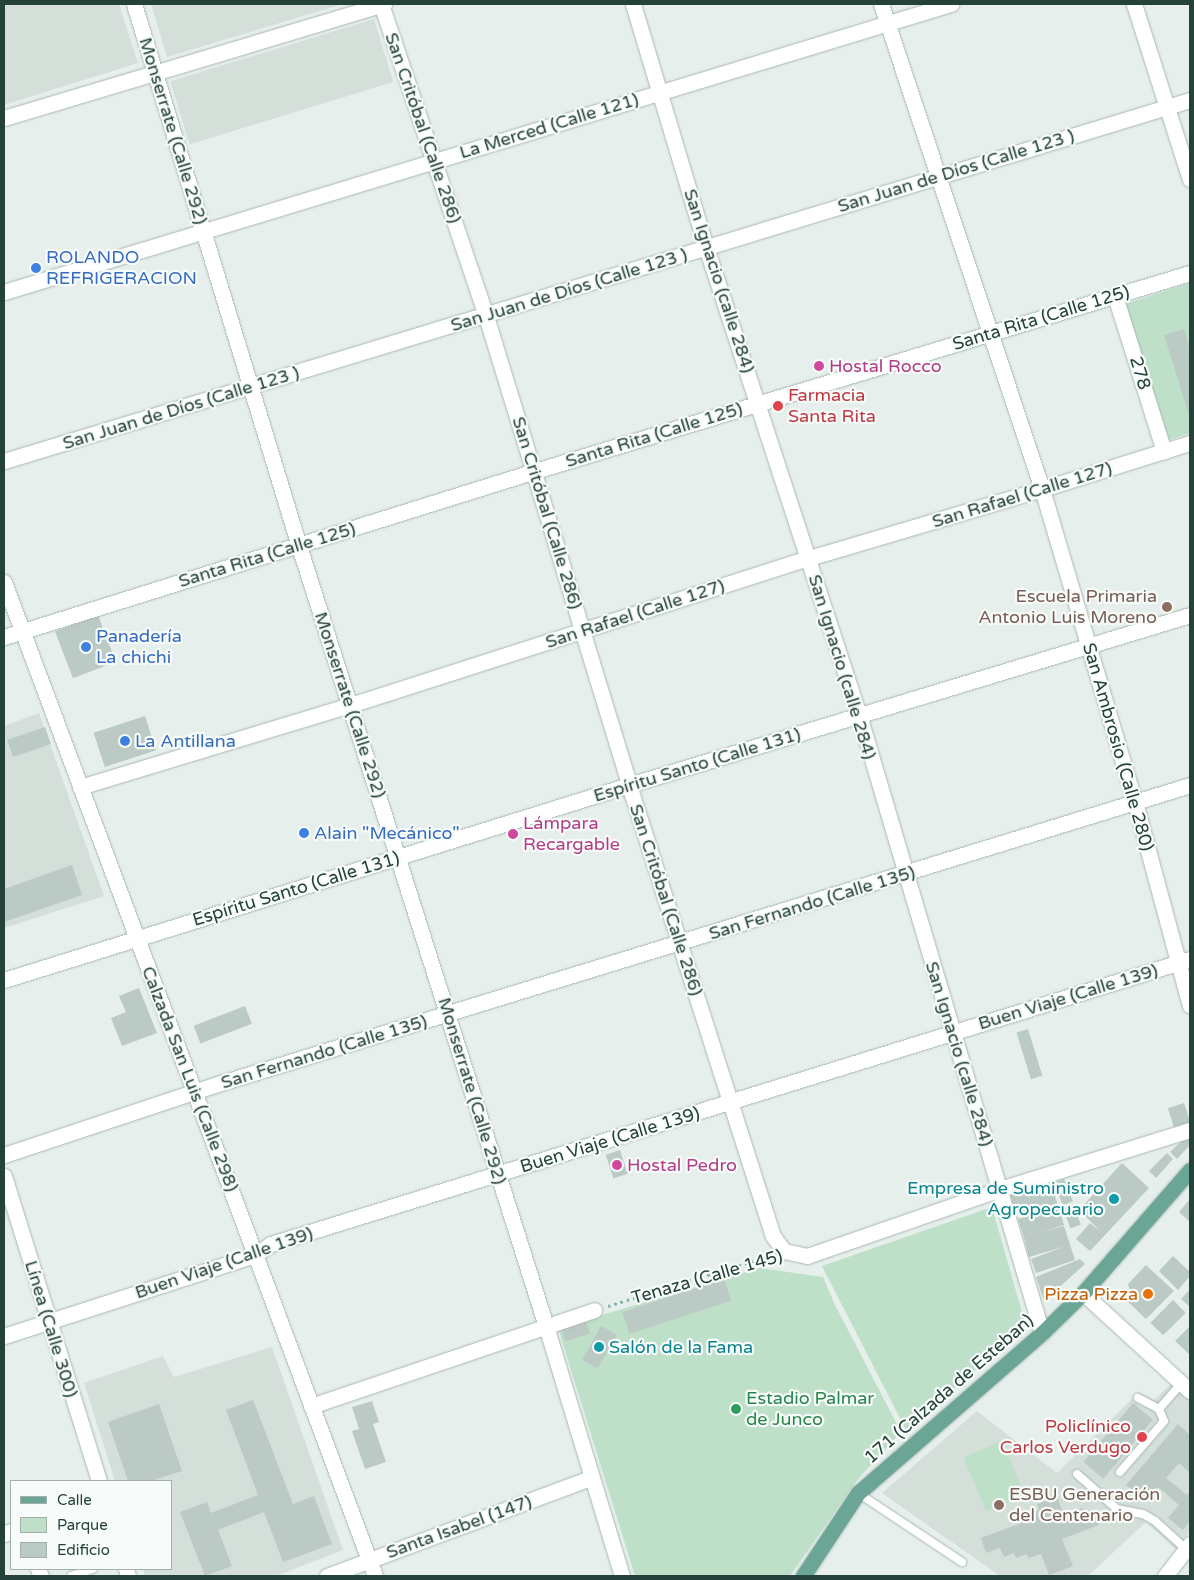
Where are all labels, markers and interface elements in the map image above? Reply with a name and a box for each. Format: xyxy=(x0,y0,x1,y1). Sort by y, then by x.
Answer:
street label: San Critóbal (Calle 286) xyxy=(380,30,466,226)
street label: Monserrate (Calle 292) xyxy=(134,35,212,227)
street label: La Merced (Calle 121) xyxy=(457,88,641,164)
street label: San Juan de Díos (Calle 123 ) xyxy=(835,125,1077,217)
street label: San Ignacio (calle 284) xyxy=(679,186,759,376)
street label: San Juan de Díos (Calle 123 ) xyxy=(448,244,690,336)
place label: ROLANDO REFRIGERACION xyxy=(46,247,197,290)
marker: ROLANDO REFRIGERACION xyxy=(30,262,42,274)
street label: Santa Rita (Calle 125) xyxy=(950,281,1132,355)
street label: 278 xyxy=(1125,354,1155,392)
place label: Hostal Rocco xyxy=(829,355,942,377)
marker: Hostal Rocco xyxy=(813,360,825,372)
street label: San Juan de Díos (Calle 123 ) xyxy=(60,362,302,454)
place label: Farmacia Santa Rita xyxy=(788,385,876,428)
street label: Santa Rita (Calle 125) xyxy=(563,398,745,472)
marker: Farmacia Santa Rita xyxy=(772,400,784,412)
street label: San Critóbal (Calle 286) xyxy=(507,414,587,612)
street label: San Rafael (Calle 127) xyxy=(930,457,1114,533)
street label: Santa Rita (Calle 125) xyxy=(176,518,358,592)
street label: San Ignacio (calle 284) xyxy=(804,572,880,762)
street label: San Rafael (Calle 127) xyxy=(543,575,727,653)
place label: Escuela Primaria Antonio Luis Moreno xyxy=(978,586,1157,628)
marker: Escuela Primaria Antonio Luis Moreno xyxy=(1161,601,1173,613)
street label: Monserrate (Calle 292) xyxy=(310,609,390,801)
place label: Panadería La chichi xyxy=(96,626,182,669)
street label: San Ambrosio (Calle 280) xyxy=(1078,640,1158,854)
marker: Panadería La chichi xyxy=(80,641,92,653)
street label: Espíritu Santo (Calle 131) xyxy=(591,723,803,807)
place label: La Antillana xyxy=(135,730,236,752)
marker: La Antillana xyxy=(119,735,131,747)
street label: San Critóbal (Calle 286) xyxy=(625,801,707,999)
place label: Lámpara Recargable xyxy=(523,813,620,856)
place label: Alain "Mecánico" xyxy=(314,822,460,844)
marker: Alain "Mecánico" xyxy=(298,827,310,839)
marker: Lámpara Recargable xyxy=(507,828,519,840)
street label: Espíritu Santo (Calle 131) xyxy=(190,847,402,931)
street label: San Fernando (Calle 135) xyxy=(706,861,918,945)
street label: San Ignacio (calle 284) xyxy=(921,959,997,1149)
street label: Buen Viaje (Calle 139) xyxy=(976,959,1160,1035)
street label: Calzada San Luis (Calle 298) xyxy=(137,963,243,1195)
street label: Monserrate (Calle 292) xyxy=(433,995,511,1187)
street label: San Fernando (Calle 135) xyxy=(218,1010,430,1094)
street label: Buen Viaje (Calle 139) xyxy=(518,1102,702,1178)
place label: Hostal Pedro xyxy=(627,1154,737,1176)
marker: Hostal Pedro xyxy=(611,1159,623,1171)
place label: Empresa de Suministro Agropecuario xyxy=(907,1178,1104,1220)
marker: Empresa de Suministro Agropecuario xyxy=(1108,1193,1120,1205)
street label: Buen Viaje (Calle 139) xyxy=(132,1222,316,1304)
street label: Tenaza (Calle 145) xyxy=(629,1245,785,1309)
street label: Línea (Calle 300) xyxy=(20,1258,82,1400)
place label: Pizza Pizza xyxy=(1044,1283,1138,1305)
marker: Pizza Pizza xyxy=(1142,1288,1154,1300)
street label: 171 (Calzada de Esteban) xyxy=(860,1310,1038,1468)
place label: Salón de la Fama xyxy=(609,1336,753,1358)
marker: Salón de la Fama xyxy=(593,1341,605,1353)
place label: Estadio Palmar de Junco xyxy=(746,1388,874,1430)
marker: Estadio Palmar de Junco xyxy=(730,1403,742,1415)
place label: Policlínico Carlos Verdugo xyxy=(1000,1416,1131,1458)
marker: Policlínico Carlos Verdugo xyxy=(1135,1430,1149,1444)
legend xyxy=(10,1480,172,1570)
place label: ESBU Generación del Centenario xyxy=(1009,1484,1160,1526)
text: Calle xyxy=(57,1491,92,1509)
street label: Santa Isabel (147) xyxy=(383,1491,535,1563)
marker: ESBU Generación del Centenario xyxy=(993,1499,1005,1511)
text: Parque xyxy=(57,1516,108,1534)
text: Edificio xyxy=(57,1541,110,1559)

